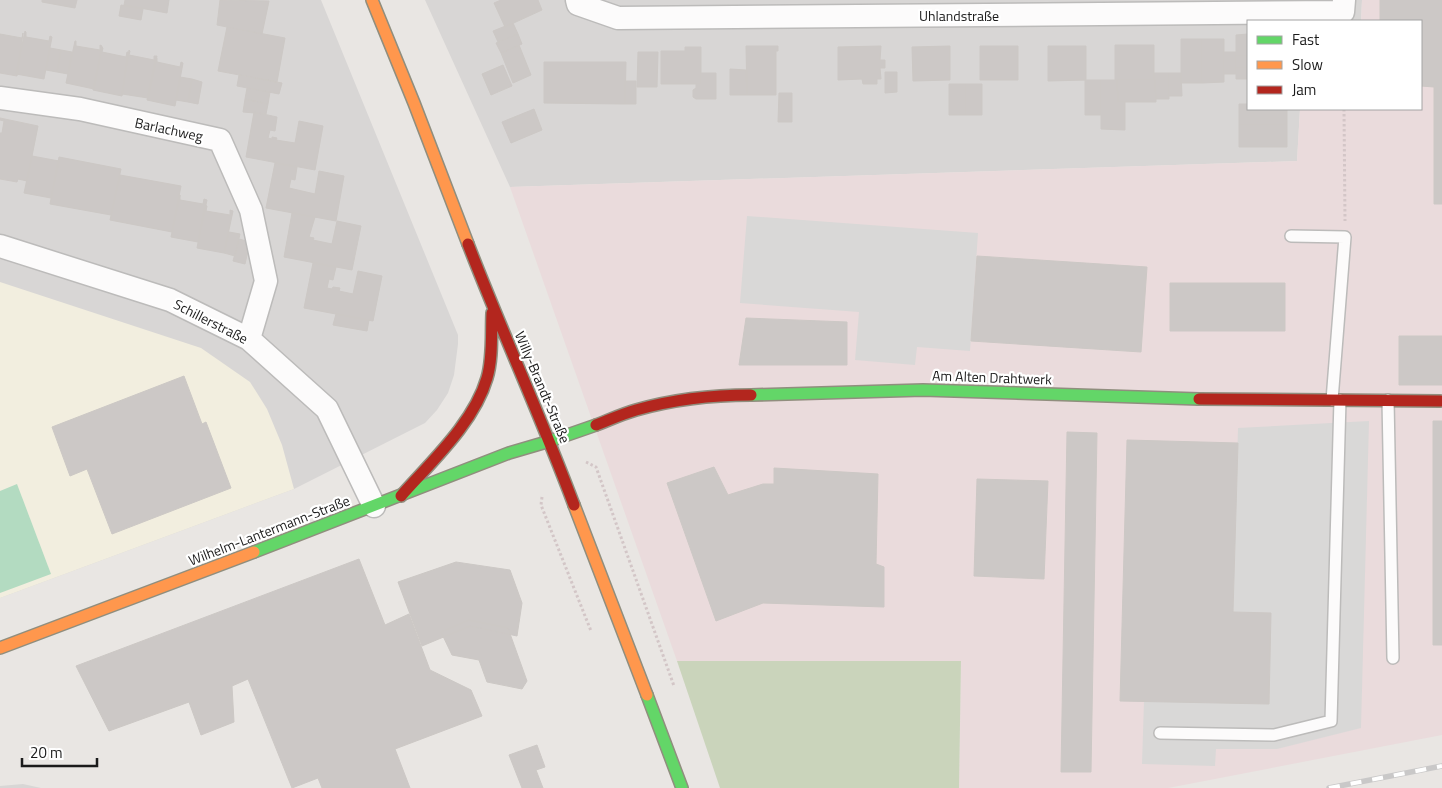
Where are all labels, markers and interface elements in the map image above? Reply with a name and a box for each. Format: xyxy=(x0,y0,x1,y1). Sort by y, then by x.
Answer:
street label: Uhlandstraße xyxy=(919,5,999,26)
legend xyxy=(1247,20,1422,110)
text: Fast xyxy=(1292,28,1320,51)
text: Slow xyxy=(1292,53,1323,76)
text: Jam xyxy=(1292,78,1316,101)
street label: Barlachweg xyxy=(133,112,205,146)
street label: Schillerstraße xyxy=(170,293,252,349)
street label: Willy-Brandt-Straße xyxy=(510,328,576,446)
street label: Am Alten Drahtwerk xyxy=(932,364,1053,390)
street label: Wilhelm-Lantermann-Straße xyxy=(185,490,353,570)
scale bar xyxy=(22,736,98,768)
text: 20 m xyxy=(30,741,63,764)

